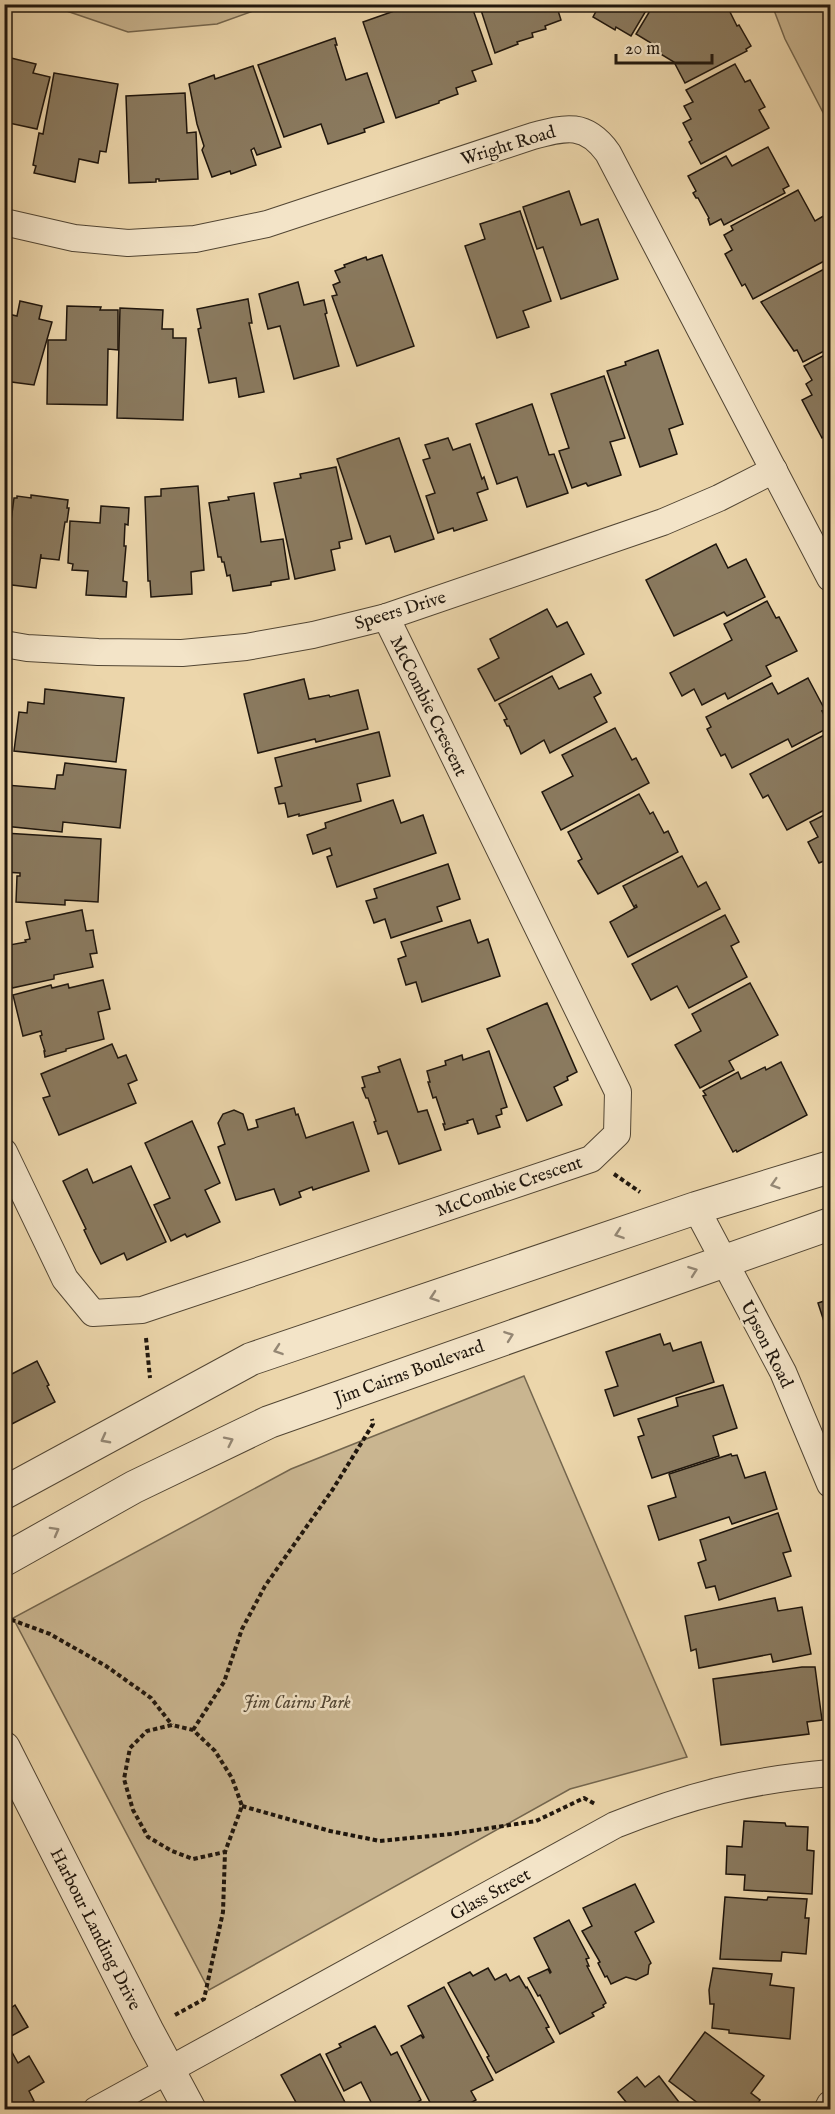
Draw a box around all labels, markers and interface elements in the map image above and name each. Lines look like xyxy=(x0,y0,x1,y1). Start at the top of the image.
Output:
scale bar xyxy=(616,27,712,65)
text: 20 m xyxy=(625,38,660,61)
street label: Wright Road xyxy=(458,121,559,172)
street label: Speers Drive xyxy=(352,587,449,636)
street label: McCombie Crescent xyxy=(384,633,472,781)
street label: McCombie Crescent xyxy=(433,1152,586,1223)
one-way arrow xyxy=(770,1177,781,1189)
one-way arrow xyxy=(614,1227,625,1240)
one-way arrow xyxy=(687,1266,698,1279)
one-way arrow xyxy=(429,1290,440,1302)
street label: Upson Road xyxy=(734,1297,798,1392)
one-way arrow xyxy=(503,1331,514,1344)
street label: Jim Cairns Boulevard xyxy=(330,1336,488,1412)
one-way arrow xyxy=(273,1343,283,1355)
one-way arrow xyxy=(100,1432,111,1443)
one-way arrow xyxy=(222,1437,233,1449)
one-way arrow xyxy=(49,1527,60,1538)
park label: Jim Cairns Park xyxy=(243,1692,351,1715)
street label: Harbour Landing Drive xyxy=(44,1845,145,2015)
street label: Glass Street xyxy=(447,1864,535,1927)

